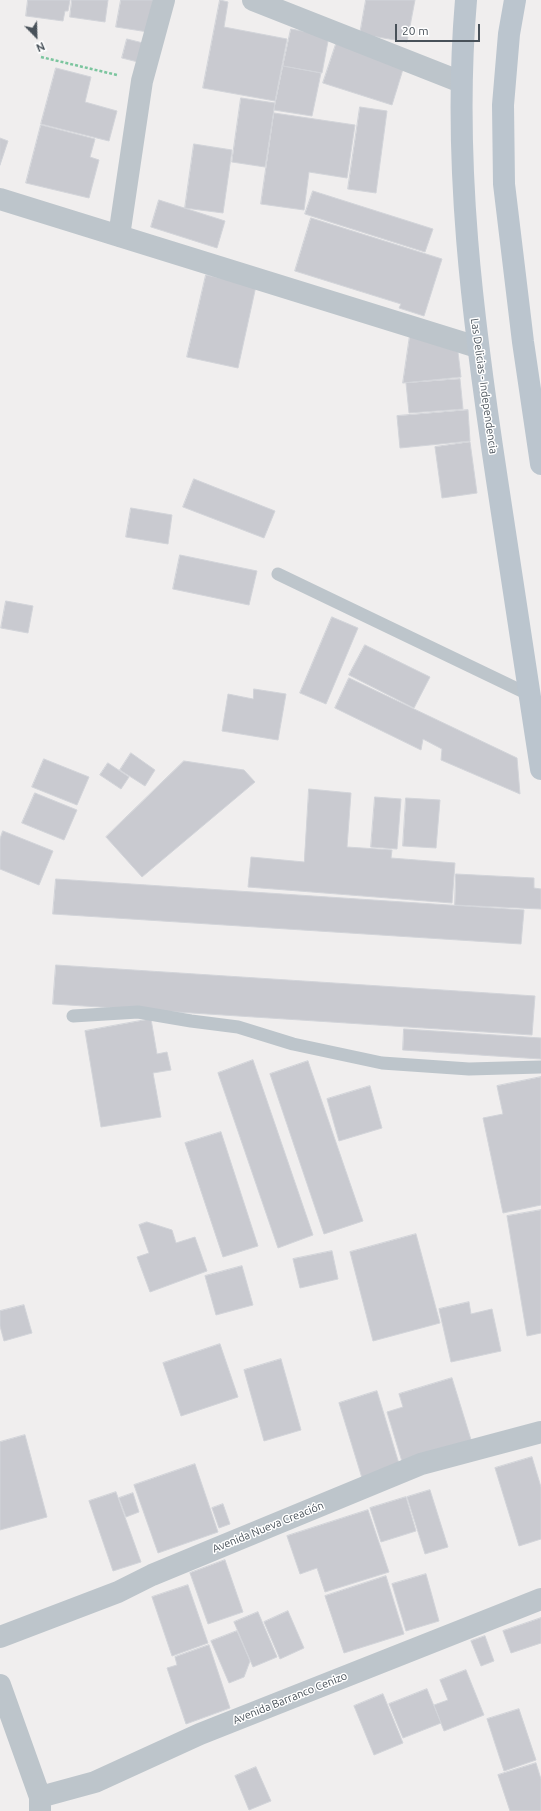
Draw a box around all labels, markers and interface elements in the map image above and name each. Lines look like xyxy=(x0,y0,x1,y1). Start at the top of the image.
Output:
north arrow xyxy=(16,16,56,56)
scale bar xyxy=(397,16,482,42)
text: 20 m xyxy=(402,24,429,37)
text: N xyxy=(35,40,47,54)
street label: Las Delicias - Independencia xyxy=(468,317,500,455)
street label: Avenida Nueva Creación xyxy=(210,1499,326,1555)
street label: Avenida Barranco Cenizo xyxy=(231,1669,349,1727)

